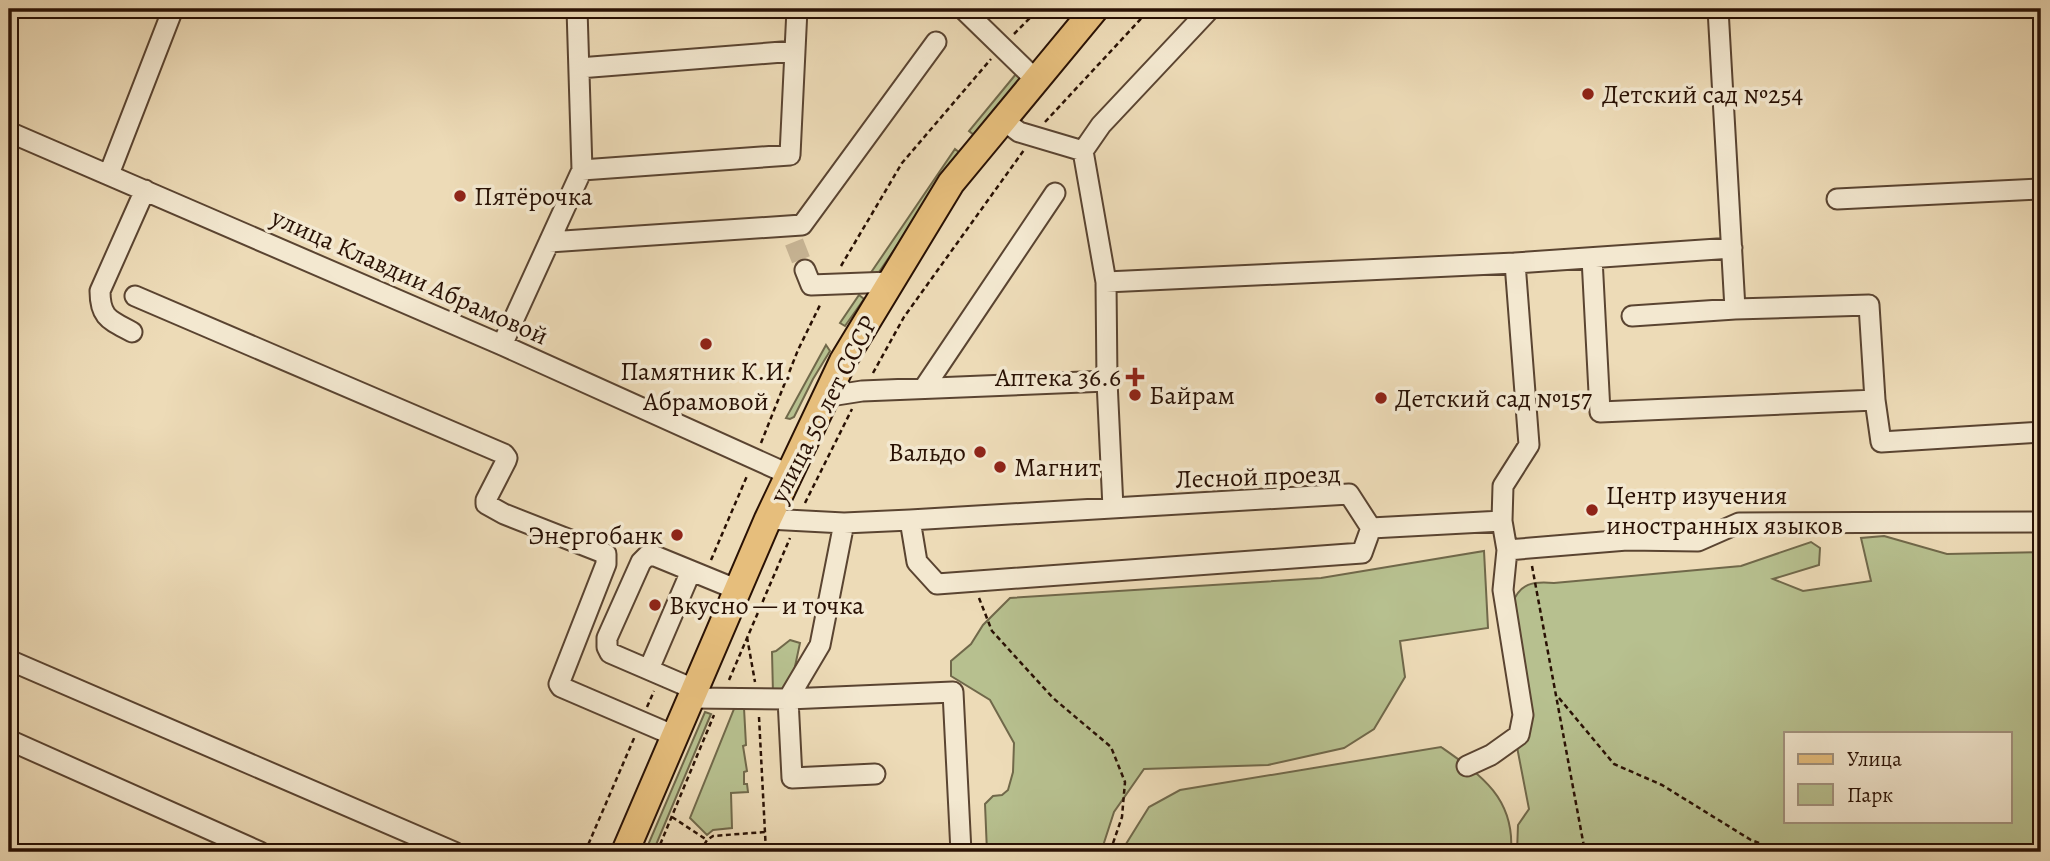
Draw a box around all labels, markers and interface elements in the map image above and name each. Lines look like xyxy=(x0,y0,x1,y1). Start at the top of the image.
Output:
place label: Детский сад №254 xyxy=(1602,77,1804,112)
marker: Детский сад №254 xyxy=(1580,86,1596,102)
place label: Пятёрочка xyxy=(474,179,593,214)
marker: Пятёрочка xyxy=(452,188,468,204)
street label: улица Клавдии Абрамовой xyxy=(265,199,554,353)
street label: улица 50 лет СССР xyxy=(761,310,886,510)
marker: Памятник К.И. Абрамовой xyxy=(698,336,714,352)
place label: Памятник К.И. Абрамовой xyxy=(620,354,792,419)
place label: Аптека 36.6 xyxy=(994,360,1121,395)
marker: Аптека 36.6 xyxy=(1127,369,1143,385)
place label: Байрам xyxy=(1149,378,1235,413)
place label: Детский сад №157 xyxy=(1395,381,1592,416)
marker: Байрам xyxy=(1127,387,1143,403)
marker: Детский сад №157 xyxy=(1373,390,1389,406)
place label: Вальдо xyxy=(888,435,966,470)
marker: Вальдо xyxy=(972,444,988,460)
place label: Магнит xyxy=(1014,450,1101,485)
street label: Лесной проезд xyxy=(1175,456,1341,497)
marker: Магнит xyxy=(992,459,1008,475)
place label: Центр изучения иностранных языков xyxy=(1606,478,1843,543)
marker: Центр изучения иностранных языков xyxy=(1584,502,1600,518)
place label: Энергобанк xyxy=(528,518,663,553)
marker: Энергобанк xyxy=(669,527,685,543)
place label: Вкусно — и точка xyxy=(669,588,864,623)
marker: Вкусно — и точка xyxy=(647,597,663,613)
legend xyxy=(1784,732,2011,822)
text: Улица xyxy=(1847,745,1902,773)
text: Парк xyxy=(1847,781,1893,809)

